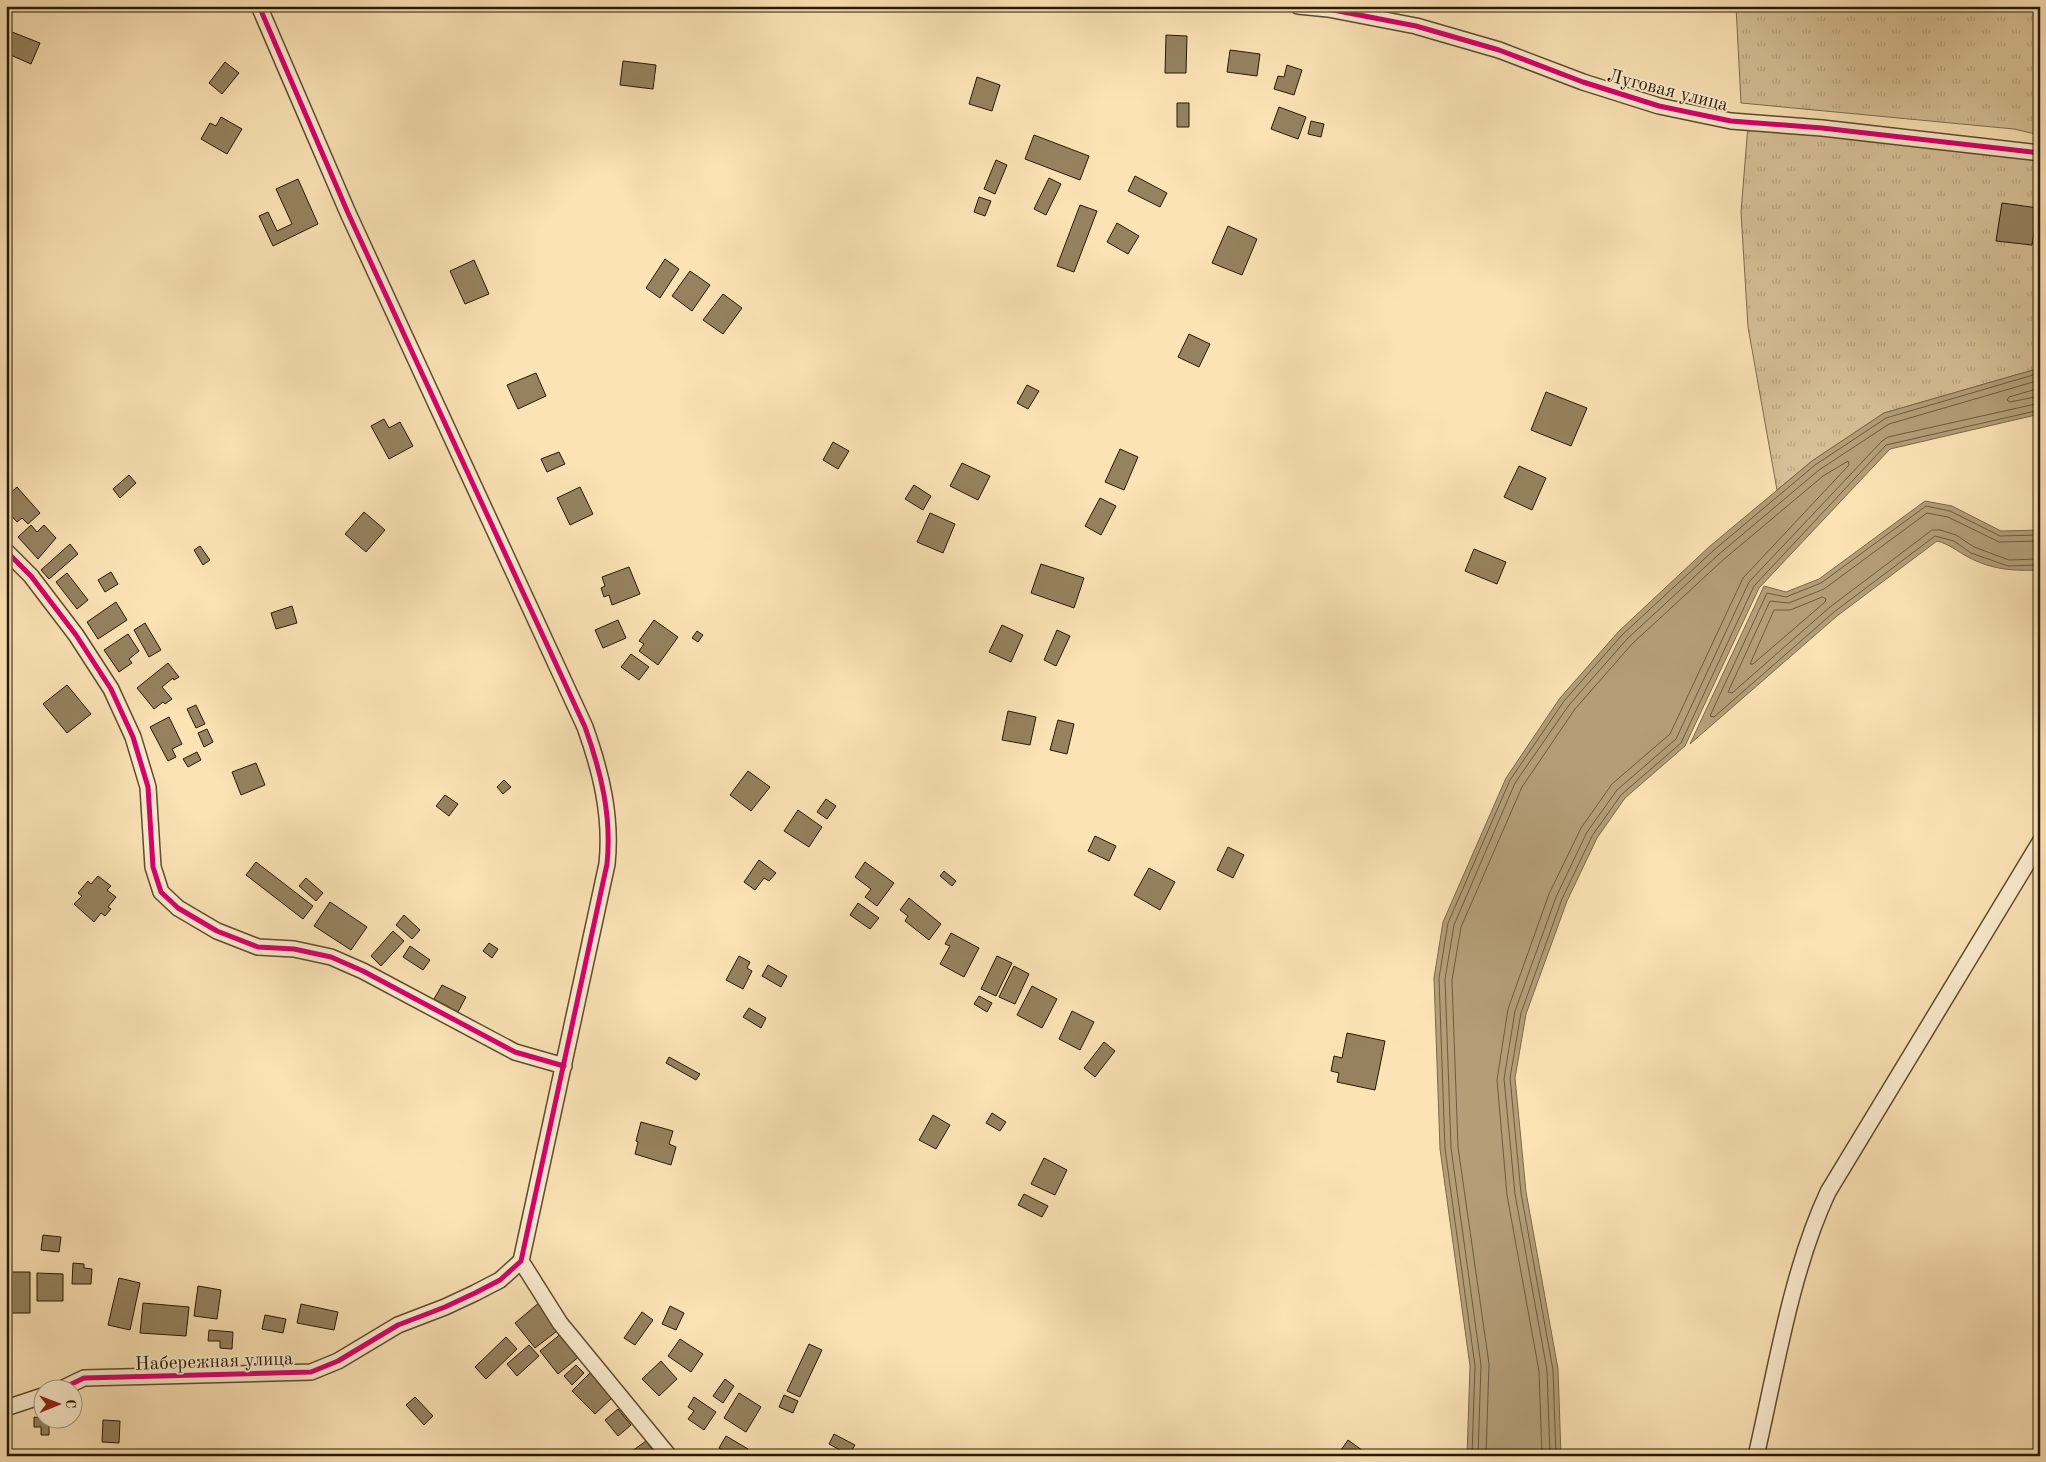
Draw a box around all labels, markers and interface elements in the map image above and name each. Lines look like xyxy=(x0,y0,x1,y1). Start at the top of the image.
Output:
street label: Луговая улица xyxy=(1605,67,1730,116)
street label: Набережная улица xyxy=(135,1350,294,1375)
north arrow xyxy=(32,1380,82,1430)
text: С xyxy=(63,1399,77,1409)

